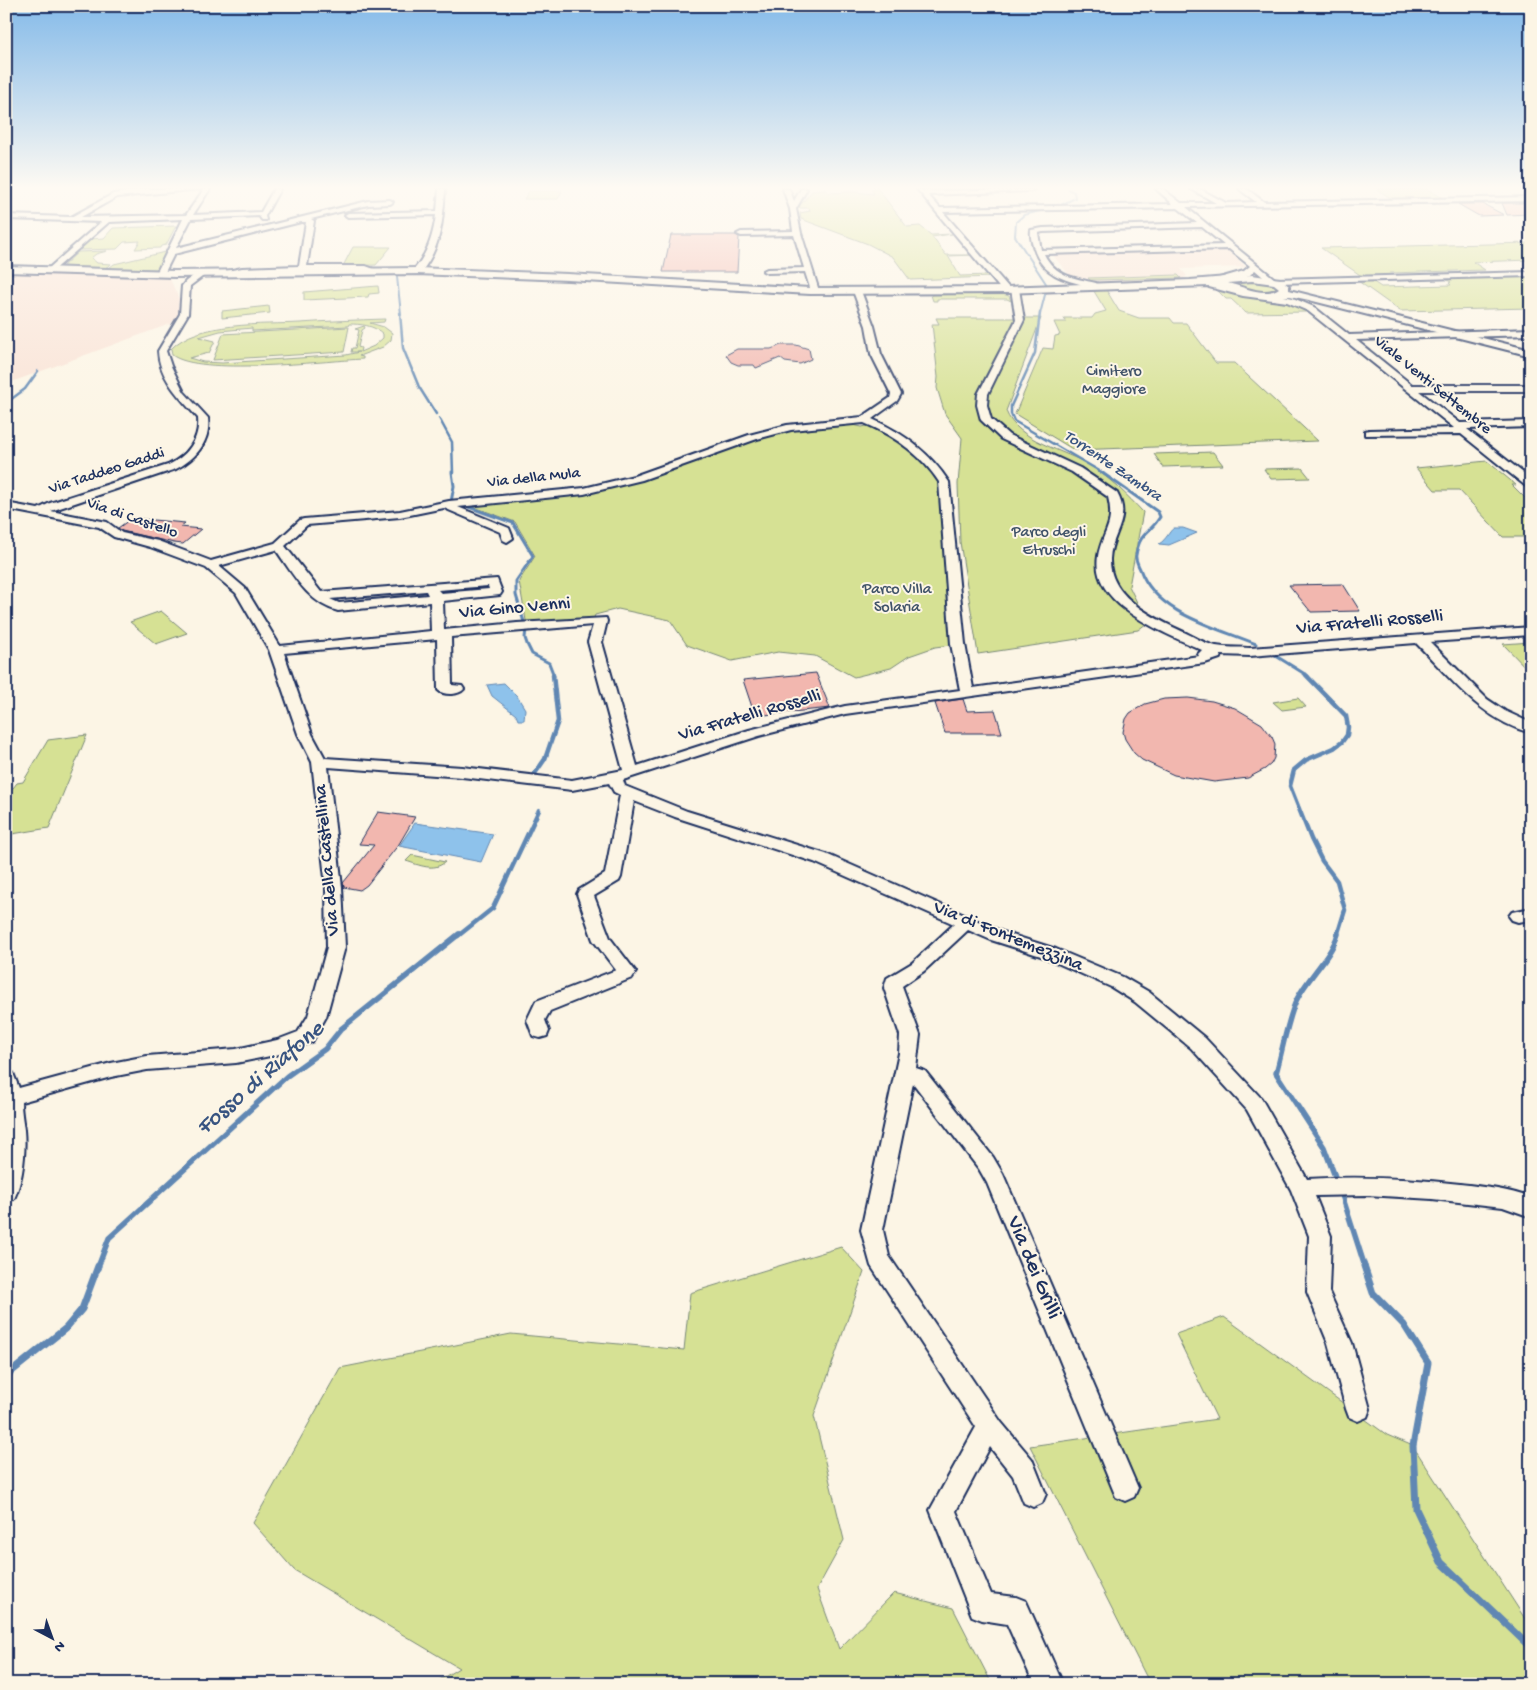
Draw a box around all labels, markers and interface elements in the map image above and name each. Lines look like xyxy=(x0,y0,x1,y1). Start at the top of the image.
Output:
street label: Viale Venti Settembre xyxy=(1368,332,1495,440)
park label: Cimitero Maggiore xyxy=(1082,363,1147,400)
water label: Torrente Zambra xyxy=(1060,427,1165,507)
street label: Via Taddeo Gaddi xyxy=(46,444,167,500)
street label: Via della Mula xyxy=(486,465,583,493)
street label: Via di Castello xyxy=(83,494,180,543)
park label: Parco degli Etruschi xyxy=(1011,524,1086,561)
park label: Parco Villa Solaria xyxy=(861,581,933,618)
street label: Via Gino Venni xyxy=(457,593,572,625)
street label: Via Fratelli Rosselli xyxy=(1295,605,1444,641)
street label: Via Fratelli Rosselli xyxy=(675,685,824,748)
street label: Via della Castellina xyxy=(310,782,346,937)
street label: Via di Fontemezzina xyxy=(929,896,1088,978)
water label: Fosso di Riafone xyxy=(191,1014,332,1142)
street label: Via dei Grilli xyxy=(999,1212,1066,1324)
north arrow xyxy=(28,1612,78,1662)
text: N xyxy=(50,1637,68,1655)

